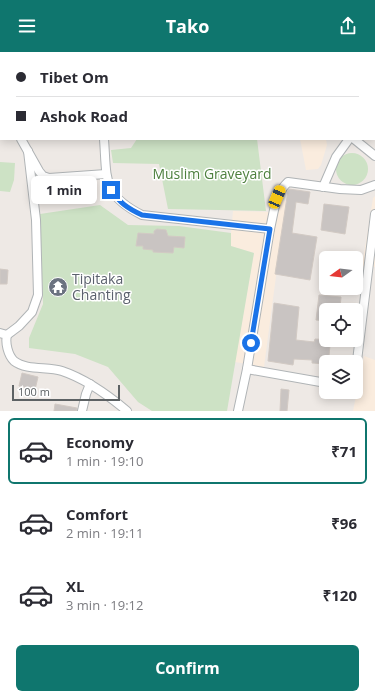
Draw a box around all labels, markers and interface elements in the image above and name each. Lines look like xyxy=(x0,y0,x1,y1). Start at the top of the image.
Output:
text: Tako xyxy=(166,14,209,38)
icon: menu xyxy=(16,15,38,37)
icon: share xyxy=(337,15,359,37)
text: Tibet Om xyxy=(40,67,109,87)
text: Ashok Road xyxy=(40,106,128,126)
park label: Muslim Graveyard xyxy=(152,164,272,183)
callout: 1 min xyxy=(31,176,97,204)
text: 1 min xyxy=(46,181,82,199)
route end xyxy=(102,181,120,199)
car xyxy=(267,184,287,210)
north arrow xyxy=(319,251,363,295)
map controls xyxy=(319,251,363,399)
place label: Tipitaka Chanting xyxy=(72,269,131,304)
temple icon: Tipitaka Chanting xyxy=(47,276,69,298)
button: locate xyxy=(319,303,363,347)
route start xyxy=(242,334,260,352)
button: layers xyxy=(319,355,363,399)
scale bar xyxy=(12,383,120,402)
text: 100 m xyxy=(18,384,50,399)
text: Economy xyxy=(66,432,134,452)
icon: car xyxy=(18,433,54,469)
text: ₹71 xyxy=(331,441,357,461)
text: 1 min · 19:10 xyxy=(66,452,143,470)
text: Comfort xyxy=(66,504,128,524)
icon: car xyxy=(18,505,54,541)
text: ₹96 xyxy=(331,513,357,533)
text: 2 min · 19:11 xyxy=(66,524,143,542)
text: XL xyxy=(66,576,84,596)
icon: car xyxy=(18,577,54,613)
text: ₹120 xyxy=(323,585,357,605)
text: 3 min · 19:12 xyxy=(66,596,143,614)
button: Confirm xyxy=(16,645,359,691)

